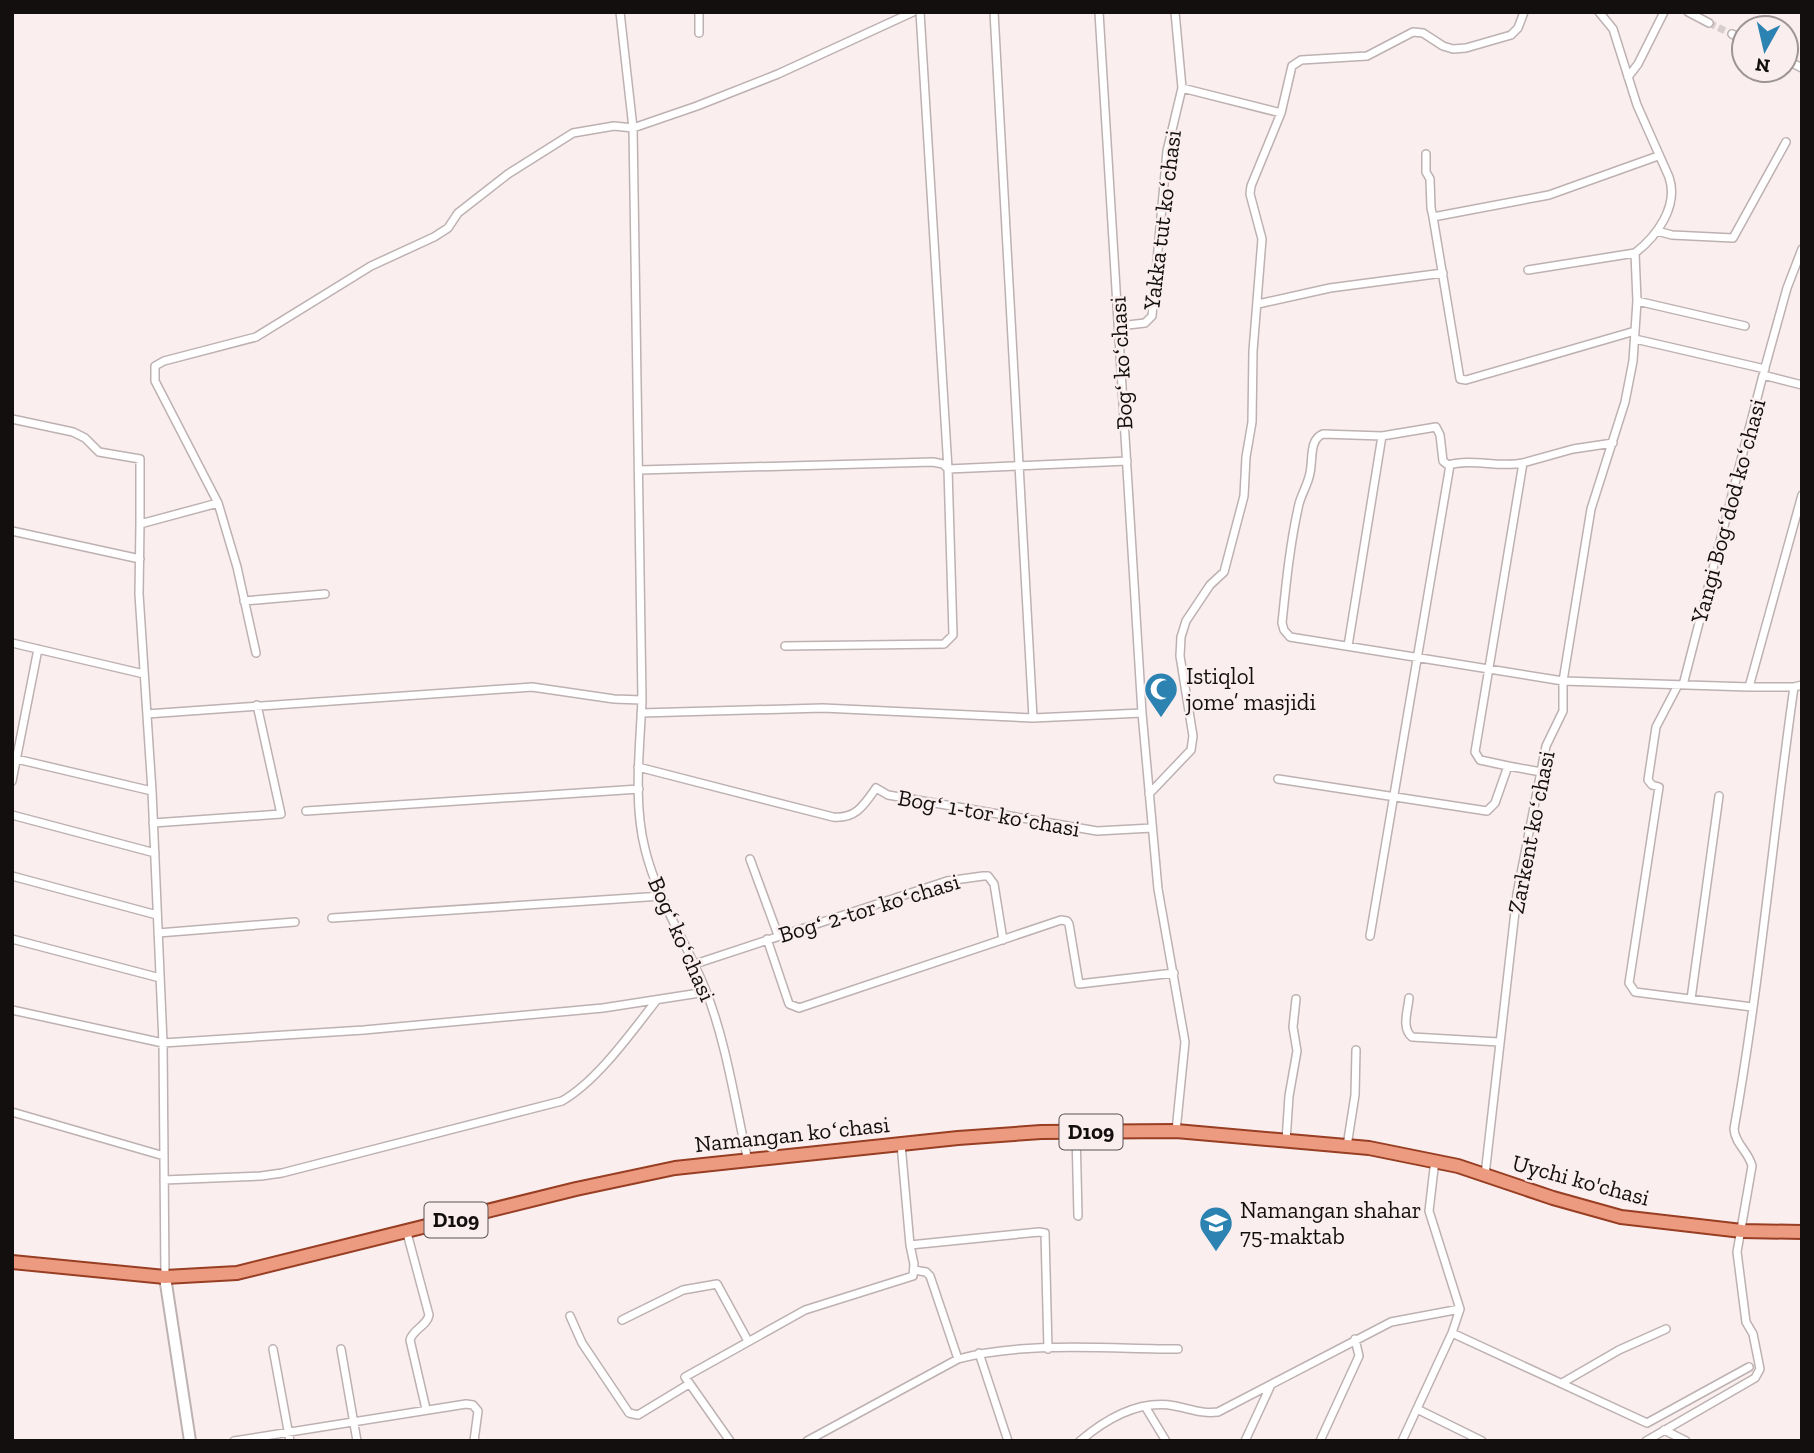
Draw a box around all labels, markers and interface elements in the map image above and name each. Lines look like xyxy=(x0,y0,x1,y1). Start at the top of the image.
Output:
north arrow xyxy=(1730,14,1800,84)
text: N xyxy=(1754,53,1771,78)
street label: Yakka tut koʻchasi xyxy=(1137,128,1187,313)
street label: Bogʻ koʻchasi xyxy=(1104,296,1138,430)
street label: Yangi Bogʻdod koʻchasi xyxy=(1684,396,1771,627)
place label: Istiqlol jome’ masjidi xyxy=(1185,662,1316,716)
mosque icon: Istiqlol jome’ masjidi xyxy=(1142,670,1180,719)
street label: Zarkent koʻchasi xyxy=(1501,748,1561,916)
street label: Bogʻ 1-tor koʻchasi xyxy=(896,783,1082,843)
street label: Bogʻ 2-tor koʻchasi xyxy=(775,867,963,949)
street label: Bogʻ koʻchasi xyxy=(642,872,722,1006)
street label: Namangan koʻchasi xyxy=(693,1110,891,1158)
road number: D109 xyxy=(1060,1114,1122,1150)
street label: Uychi ko'chasi xyxy=(1509,1148,1653,1212)
place label: Namangan shahar 75-maktab xyxy=(1240,1196,1422,1250)
road number: D109 xyxy=(424,1202,488,1238)
school or university icon: Namangan shahar 75-maktab xyxy=(1197,1204,1235,1253)

